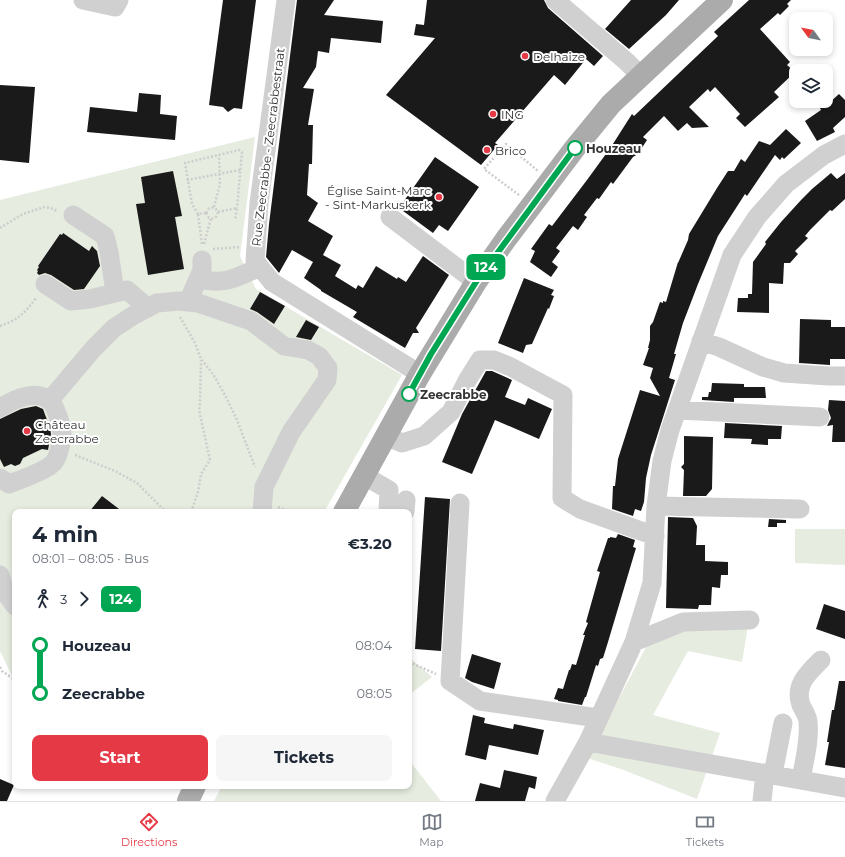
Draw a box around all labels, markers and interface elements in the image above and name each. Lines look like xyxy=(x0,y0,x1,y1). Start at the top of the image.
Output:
north arrow xyxy=(789,12,833,56)
map controls xyxy=(789,12,833,108)
street label: Rue Zeecrabbe - Zeecrabbestraat xyxy=(248,47,288,247)
place label: Delhaize xyxy=(533,49,585,64)
marker: Delhaize xyxy=(520,51,530,61)
button: layers xyxy=(789,64,833,108)
place label: ING xyxy=(501,107,524,122)
marker: ING xyxy=(488,109,498,119)
marker: Houzeau xyxy=(567,140,583,156)
place label: Houzeau xyxy=(586,141,641,156)
place label: Brico xyxy=(495,143,526,158)
marker: Brico xyxy=(482,145,492,155)
place label: Église Saint-Marc - Sint-Markuskerk xyxy=(325,183,432,212)
marker: Église Saint-Marc - Sint-Markuskerk xyxy=(434,192,444,202)
line badge: 124 xyxy=(463,254,509,280)
text: 124 xyxy=(474,258,498,276)
marker: Zeecrabbe xyxy=(401,386,417,402)
place label: Zeecrabbe xyxy=(420,387,487,402)
place label: Château Zeecrabbe xyxy=(35,417,99,446)
marker: Château Zeecrabbe xyxy=(22,426,32,436)
text: 4 min xyxy=(32,521,98,548)
text: €3.20 xyxy=(348,534,392,553)
text: 08:01 – 08:05 · Bus xyxy=(32,550,149,566)
icon: walk xyxy=(32,588,54,610)
icon: forward xyxy=(73,588,95,610)
text: 124 xyxy=(109,590,133,608)
text: 3 xyxy=(60,591,67,607)
text: Houzeau xyxy=(62,636,131,655)
text: 08:04 xyxy=(355,637,392,653)
text: Zeecrabbe xyxy=(62,684,145,703)
text: 08:05 xyxy=(356,685,392,701)
button: Start xyxy=(32,735,208,781)
button: Tickets xyxy=(216,735,392,781)
tab: Directions xyxy=(121,811,177,849)
tab: Map xyxy=(419,811,444,849)
tab: Tickets xyxy=(686,811,724,849)

